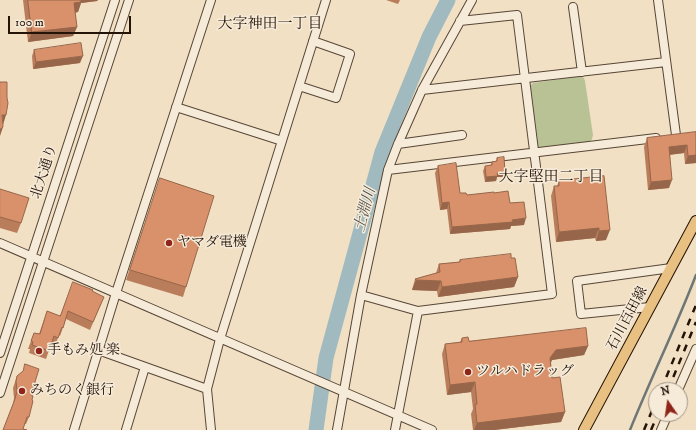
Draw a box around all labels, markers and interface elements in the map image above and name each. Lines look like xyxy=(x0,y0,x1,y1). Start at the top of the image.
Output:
scale bar xyxy=(10,8,133,34)
text: 100 m xyxy=(15,15,44,30)
district label: 大字神田一丁目 xyxy=(218,16,322,34)
street label: 北大通り xyxy=(28,143,62,201)
district label: 大字堅田二丁目 xyxy=(499,169,603,187)
water label: 土淵川 xyxy=(351,186,381,234)
place label: ヤマダ電機 xyxy=(177,235,247,251)
marker: ヤマダ電機 xyxy=(164,238,174,248)
street label: 石川百田線 xyxy=(604,284,652,354)
place label: 手もみ処 楽 xyxy=(47,343,120,359)
marker: 手もみ処 楽 xyxy=(34,346,44,356)
place label: ツルハドラッグ xyxy=(476,364,574,380)
marker: ツルハドラッグ xyxy=(463,367,473,377)
north arrow xyxy=(648,382,688,422)
place label: みちのく銀行 xyxy=(30,383,114,399)
text: N xyxy=(660,383,672,399)
marker: みちのく銀行 xyxy=(17,386,27,396)

